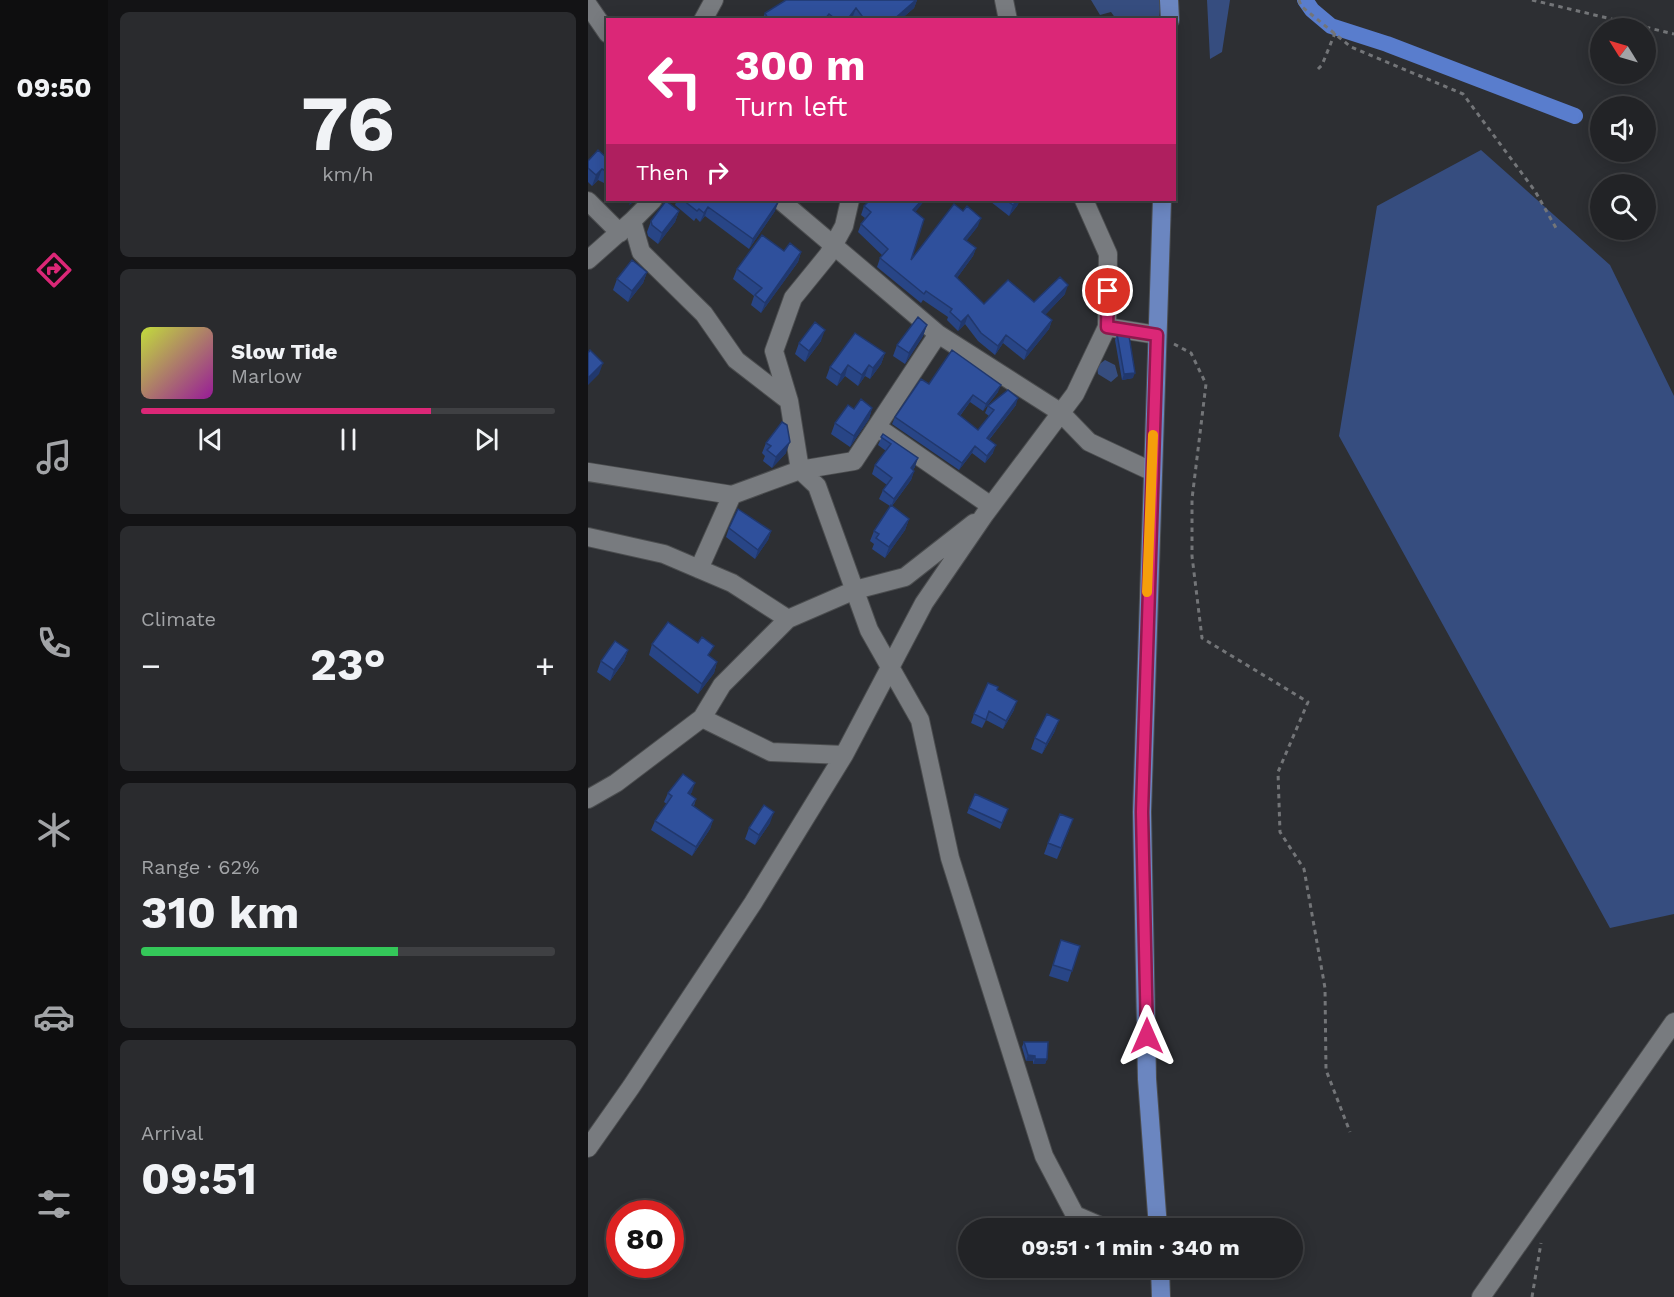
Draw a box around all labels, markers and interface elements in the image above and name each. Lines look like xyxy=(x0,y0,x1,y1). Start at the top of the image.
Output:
north arrow xyxy=(1590,18,1656,84)
map controls xyxy=(1590,18,1656,240)
text: 300 m xyxy=(735,41,866,90)
icon: left xyxy=(636,42,714,120)
text: 09:50 xyxy=(16,72,92,104)
text: 76 xyxy=(301,77,395,169)
text: Turn left xyxy=(735,91,847,123)
button: sound xyxy=(1590,96,1656,162)
icon: right xyxy=(701,156,734,189)
text: Then xyxy=(636,160,689,185)
text: km/h xyxy=(322,162,374,186)
button: search xyxy=(1590,174,1656,240)
icon: directions xyxy=(33,249,75,291)
pin xyxy=(1082,265,1133,316)
icon: arrive xyxy=(1091,274,1124,307)
text: Slow Tide xyxy=(231,339,338,364)
text: Marlow xyxy=(231,364,302,388)
icon: previous xyxy=(194,423,227,456)
icon: pause xyxy=(332,423,365,456)
icon: next xyxy=(470,423,503,456)
icon: music xyxy=(33,436,75,478)
text: Climate xyxy=(141,607,216,631)
icon: phone xyxy=(33,622,75,664)
text: 23° xyxy=(310,638,386,691)
text: − xyxy=(141,646,161,685)
text: + xyxy=(535,646,555,685)
icon: climate xyxy=(33,809,75,851)
text: Range · 62% xyxy=(141,855,259,879)
text: 310 km xyxy=(141,886,299,939)
icon: car xyxy=(33,996,75,1038)
position arrow xyxy=(1115,1004,1179,1068)
text: Arrival xyxy=(141,1121,203,1145)
text: 09:51 xyxy=(141,1152,257,1205)
icon: filters xyxy=(33,1183,75,1225)
speed limit sign: 80 xyxy=(606,1200,684,1278)
text: 09:51 · 1 min · 340 m xyxy=(1021,1235,1240,1260)

